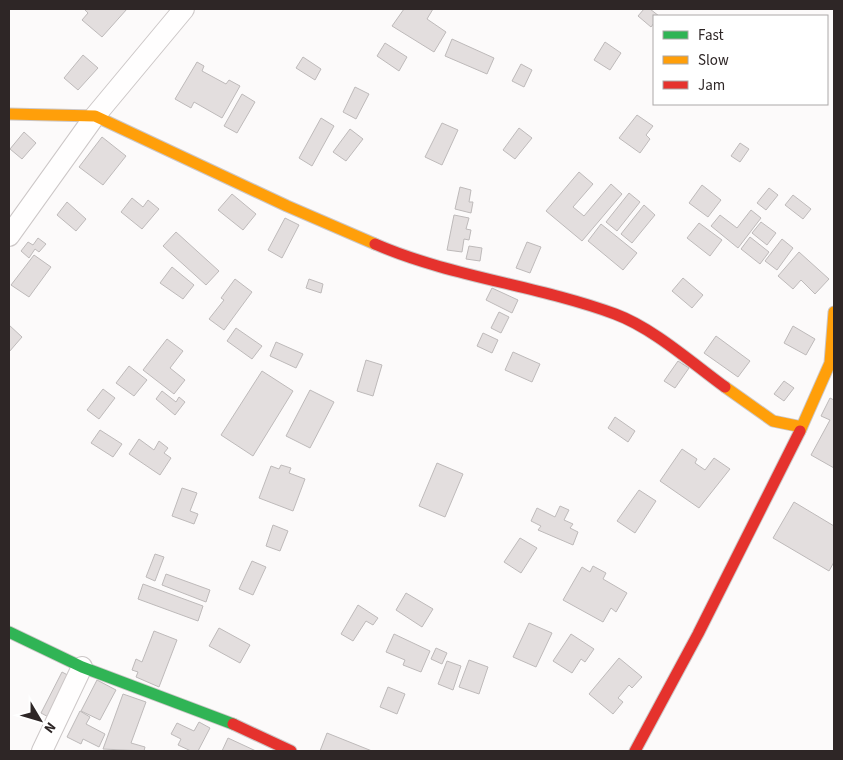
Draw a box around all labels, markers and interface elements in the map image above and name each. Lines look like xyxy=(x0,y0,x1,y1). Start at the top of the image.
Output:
legend xyxy=(653,15,828,105)
text: Fast xyxy=(698,25,724,46)
text: Slow xyxy=(698,50,729,71)
text: Jam xyxy=(698,75,725,96)
north arrow xyxy=(15,695,65,745)
text: N xyxy=(39,718,60,737)

